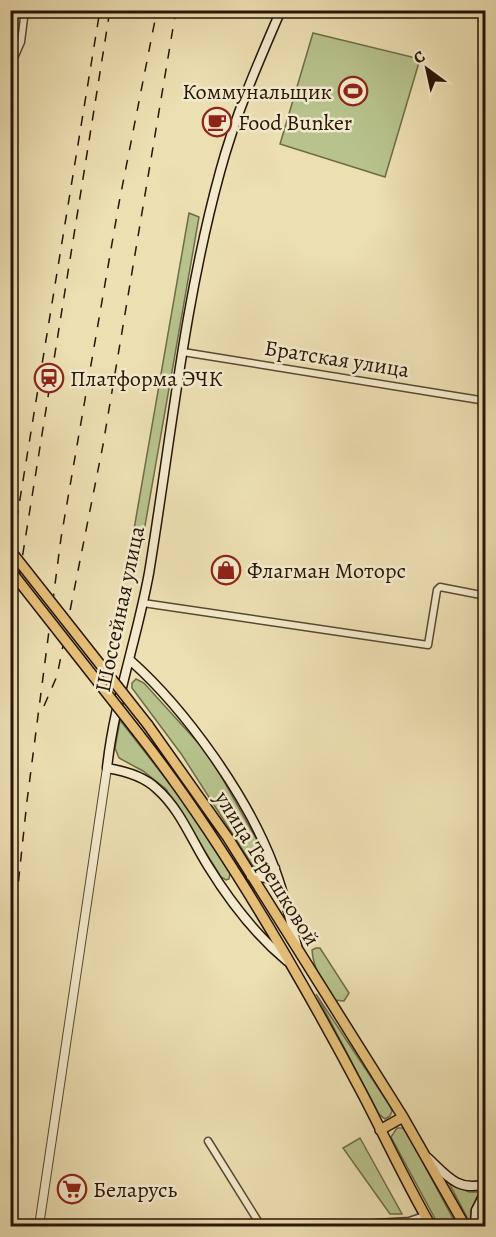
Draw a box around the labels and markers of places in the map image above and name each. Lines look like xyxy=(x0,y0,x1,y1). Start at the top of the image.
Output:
sports icon: Коммунальщик xyxy=(337,75,369,107)
place label: Коммунальщик xyxy=(182,77,332,107)
cafe icon: Food Bunker xyxy=(201,106,233,138)
place label: Food Bunker xyxy=(238,108,352,138)
station icon: Платформа ЭЧК xyxy=(33,362,65,394)
place label: Платформа ЭЧК xyxy=(70,364,223,394)
shop icon: Флагман Моторс xyxy=(210,554,242,586)
place label: Флагман Моторс xyxy=(247,556,406,586)
supermarket icon: Беларусь xyxy=(56,1173,88,1205)
place label: Беларусь xyxy=(93,1175,178,1205)

